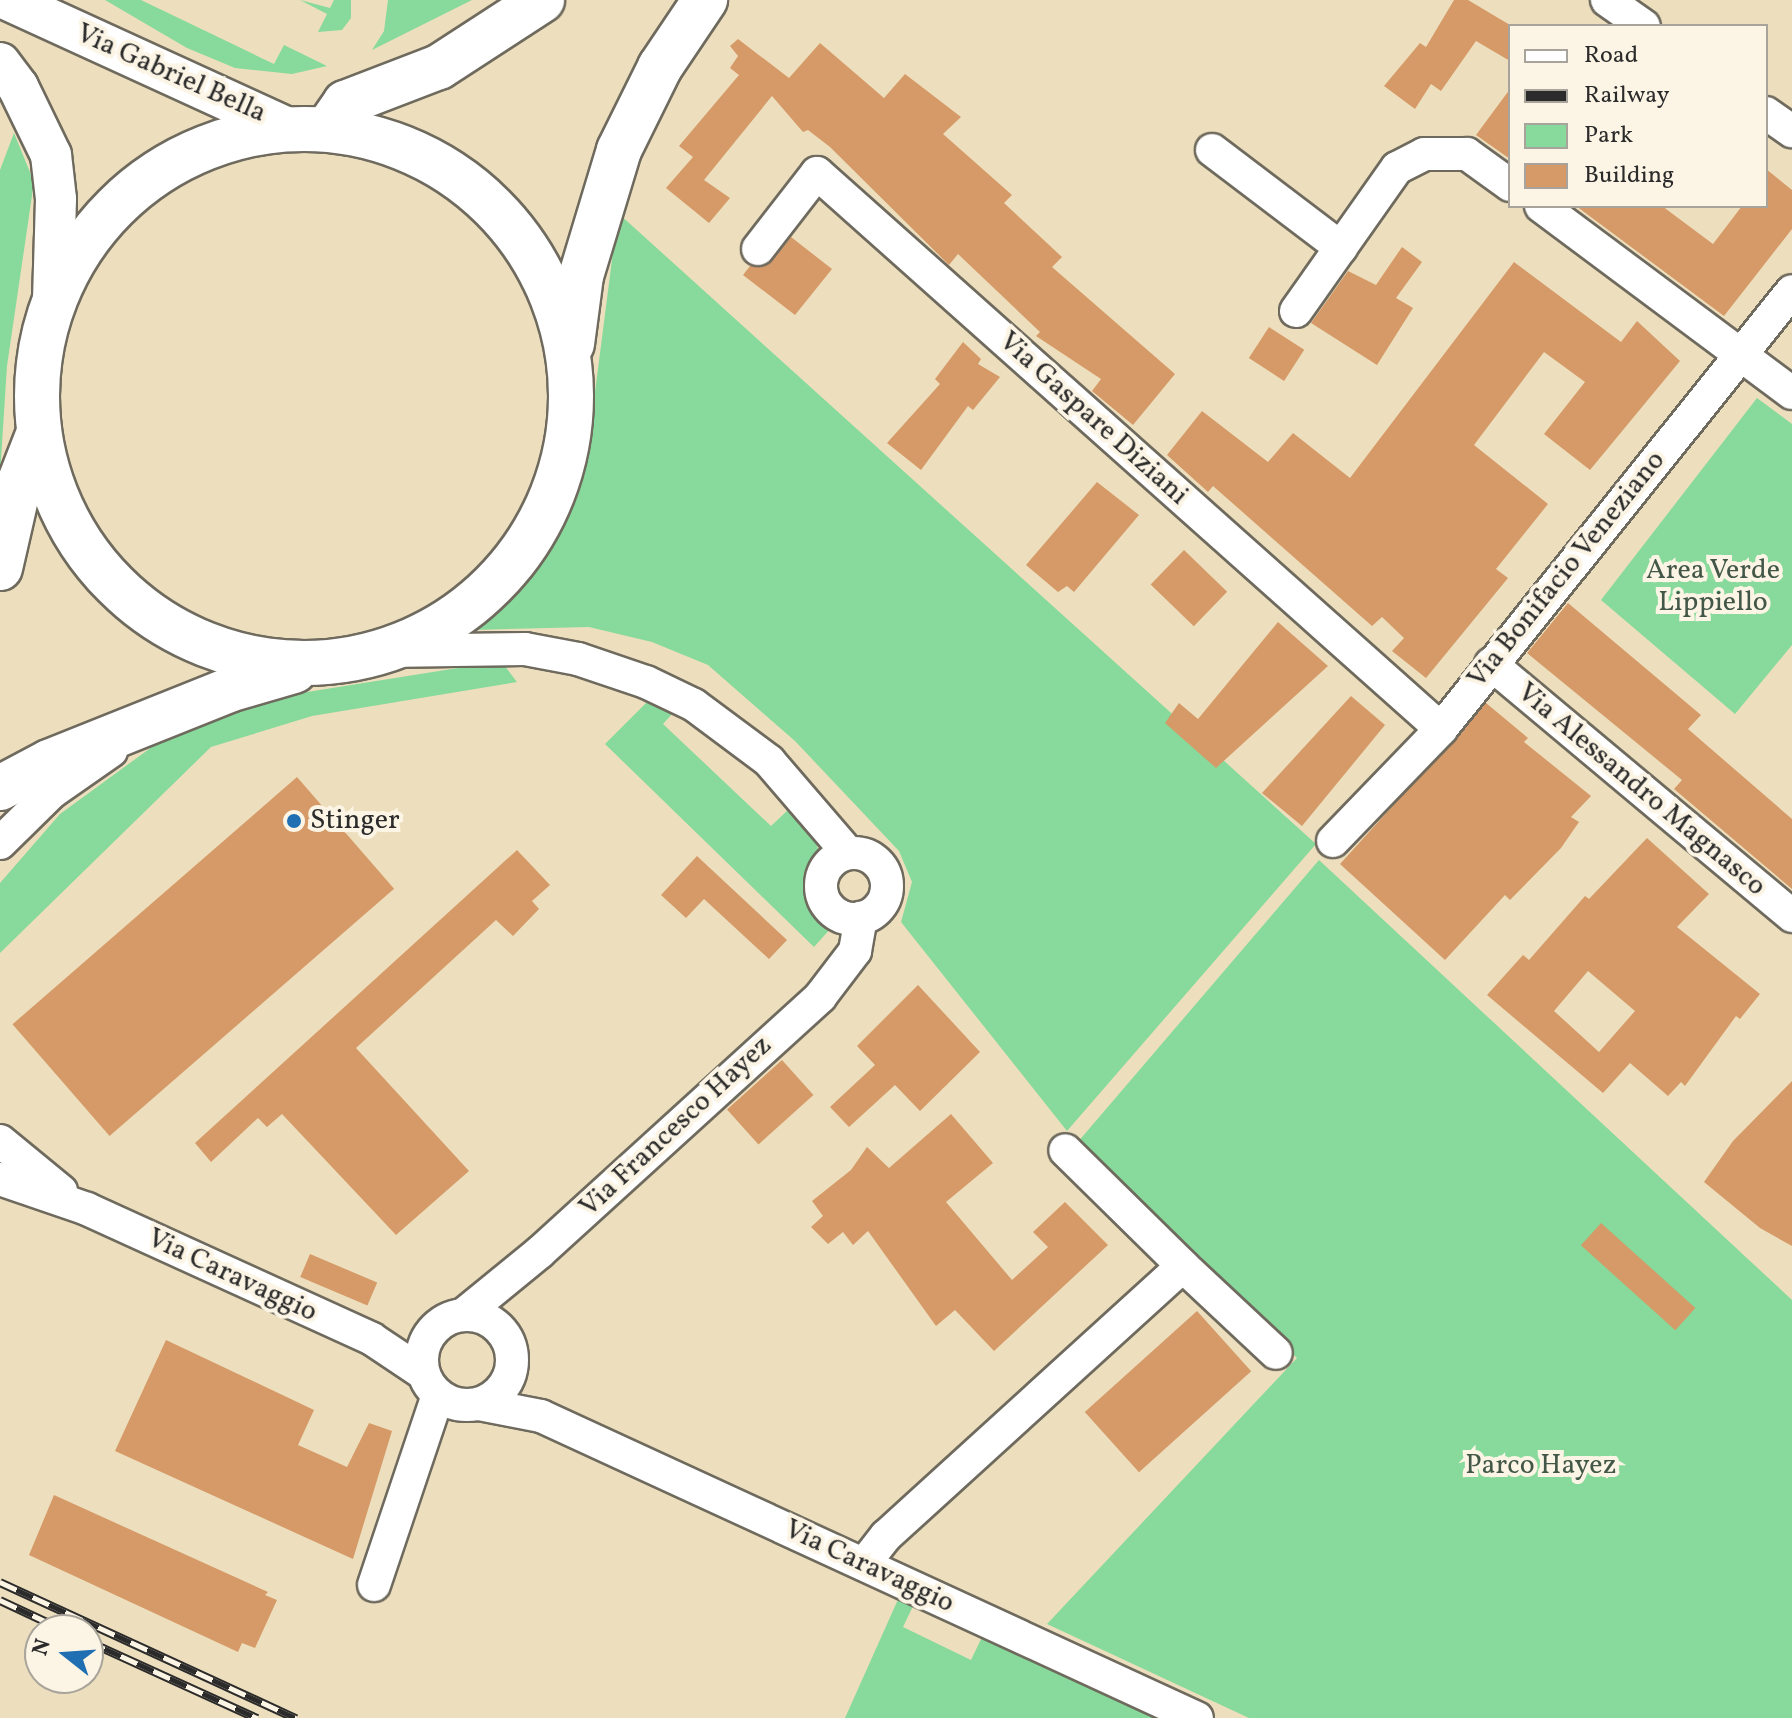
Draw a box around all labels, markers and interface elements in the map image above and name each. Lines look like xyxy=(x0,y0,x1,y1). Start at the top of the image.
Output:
street label: Via Gabriel Bella xyxy=(71,17,271,131)
legend xyxy=(1508,24,1768,208)
text: Road xyxy=(1584,39,1638,73)
text: Railway xyxy=(1584,79,1670,113)
text: Park xyxy=(1584,119,1633,153)
text: Building xyxy=(1584,159,1674,193)
street label: Via Gaspare Diziani xyxy=(991,325,1195,513)
street label: Via Bonifacio Veneziano xyxy=(1461,444,1673,696)
park label: Area Verde Lippiello xyxy=(1646,554,1780,620)
street label: Via Alessandro Magnasco xyxy=(1510,676,1772,904)
place label: Stinger xyxy=(310,804,400,838)
marker: Stinger xyxy=(285,812,303,830)
street label: Via Francesco Hayez xyxy=(573,1029,779,1225)
street label: Via Caravaggio xyxy=(142,1222,322,1330)
park label: Parco Hayez xyxy=(1465,1449,1617,1483)
street label: Via Caravaggio xyxy=(779,1513,959,1621)
north arrow xyxy=(24,1614,104,1694)
text: N xyxy=(25,1635,60,1660)

